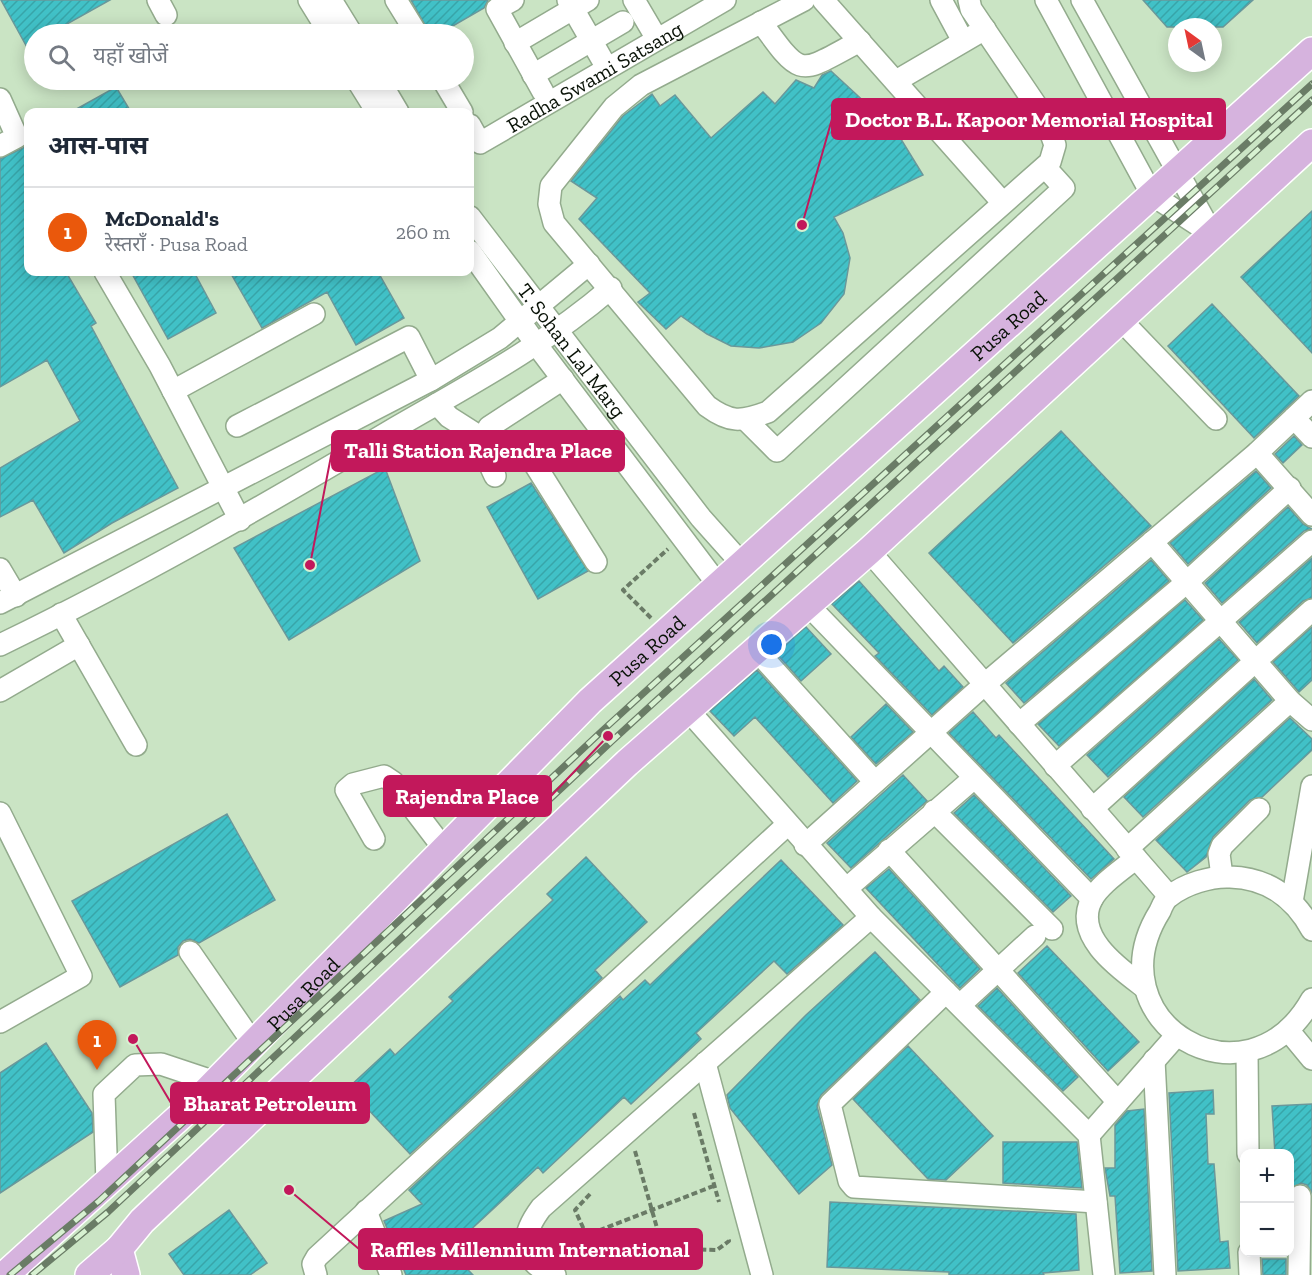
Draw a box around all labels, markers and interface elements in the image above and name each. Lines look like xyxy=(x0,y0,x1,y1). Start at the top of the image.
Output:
street label: Radha Swami Satsang xyxy=(502,15,687,137)
north arrow xyxy=(1168,18,1222,72)
search box xyxy=(24,24,474,90)
icon: search xyxy=(45,41,78,74)
text: यहाँ खोजें xyxy=(93,42,168,69)
callout: Doctor B.L. Kapoor Memorial Hospital xyxy=(832,99,1225,139)
text: Doctor B.L. Kapoor Memorial Hospital xyxy=(845,106,1213,133)
text: आस-पास xyxy=(48,129,148,161)
text: McDonald's xyxy=(105,205,219,232)
text: 1 xyxy=(63,220,72,244)
text: 260 m xyxy=(396,220,450,244)
text: रेस्तराँ · Pusa Road xyxy=(105,232,248,256)
street label: T. Sohan Lal Marg xyxy=(513,278,632,423)
street label: Pusa Road xyxy=(965,284,1051,365)
callout: Talli Station Rajendra Place xyxy=(332,431,624,471)
text: Talli Station Rajendra Place xyxy=(344,437,612,464)
street label: Pusa Road xyxy=(604,609,690,691)
your location xyxy=(757,630,786,659)
callout: Rajendra Place xyxy=(384,776,551,816)
text: Rajendra Place xyxy=(395,783,539,810)
street label: Pusa Road xyxy=(261,951,345,1035)
pin: 1 xyxy=(78,1020,116,1070)
callout: Bharat Petroleum xyxy=(171,1083,369,1123)
text: Bharat Petroleum xyxy=(183,1090,358,1117)
map controls xyxy=(1240,1149,1294,1257)
button: + xyxy=(1240,1149,1294,1203)
button: − xyxy=(1240,1203,1294,1257)
callout: Raffles Millennium International xyxy=(359,1229,702,1269)
text: Raffles Millennium International xyxy=(370,1236,690,1263)

